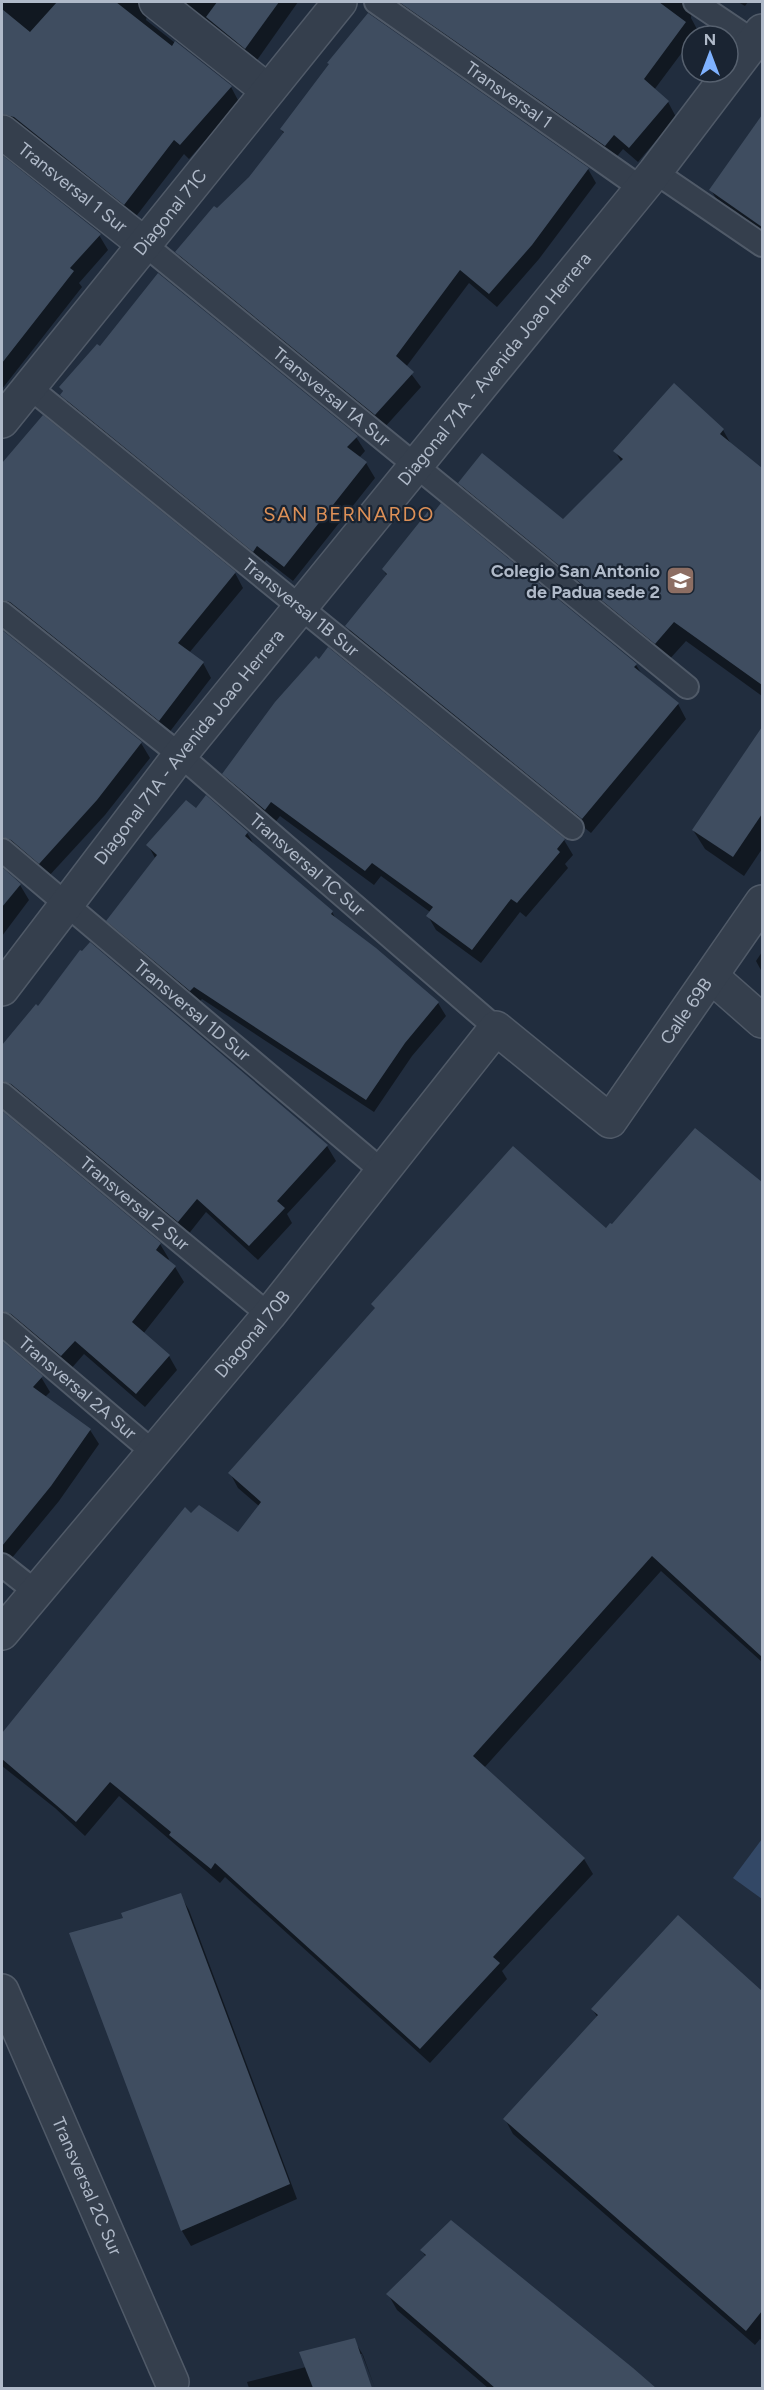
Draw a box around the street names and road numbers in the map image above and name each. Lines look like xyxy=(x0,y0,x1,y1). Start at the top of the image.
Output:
street label: Transversal 1 xyxy=(461,57,556,133)
street label: Transversal 1 Sur xyxy=(14,138,132,238)
street label: Diagonal 71C xyxy=(129,165,212,260)
street label: Diagonal 71A - Avenida Joao Herrera xyxy=(393,248,596,490)
street label: Transversal 1A Sur xyxy=(268,343,395,451)
street label: Transversal 1B Sur xyxy=(238,554,364,662)
street label: Diagonal 71A - Avenida Joao Herrera xyxy=(89,625,289,869)
street label: Transversal 1C Sur xyxy=(245,809,370,921)
street label: Transversal 1D Sur xyxy=(130,955,255,1066)
street label: Calle 69B xyxy=(656,974,717,1049)
street label: Transversal 2 Sur xyxy=(75,1152,194,1255)
street label: Diagonal 70B xyxy=(210,1286,295,1382)
street label: Transversal 2A Sur xyxy=(14,1332,141,1444)
street label: Transversal 2C Sur xyxy=(47,2114,127,2259)

